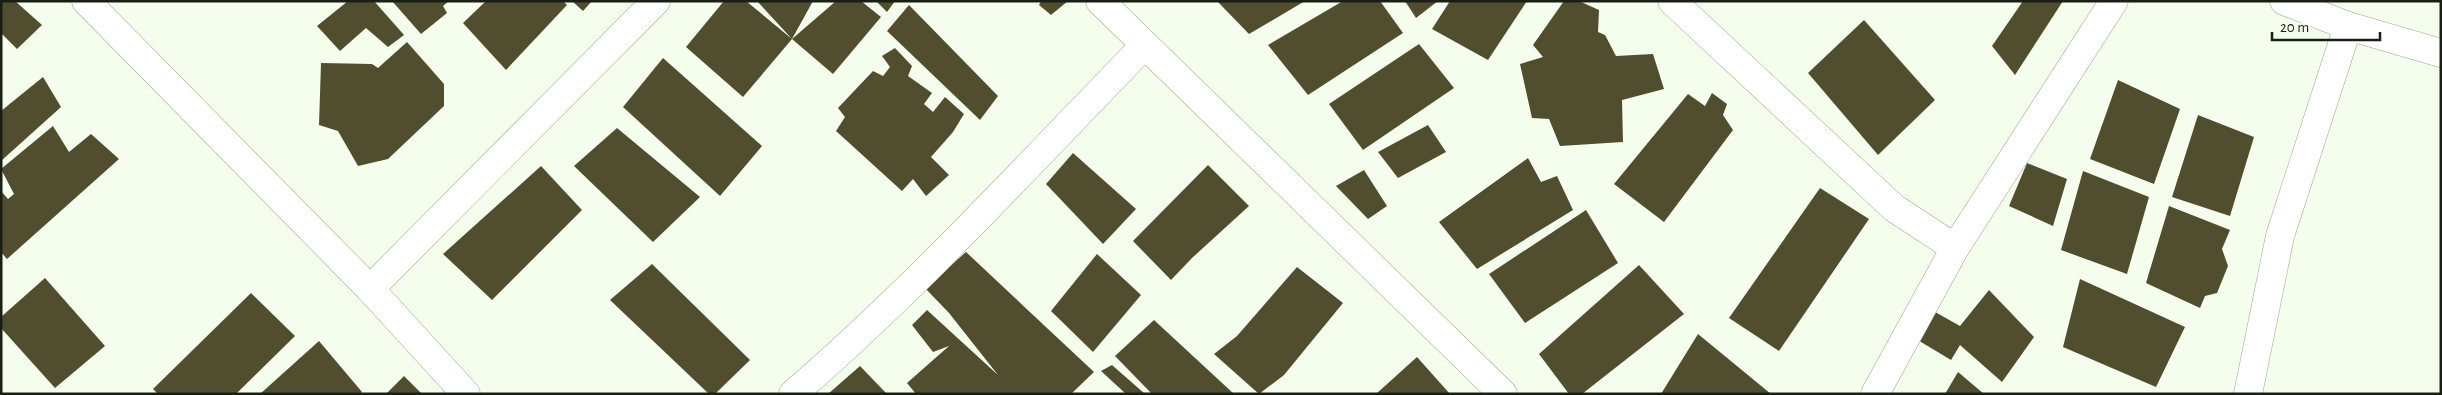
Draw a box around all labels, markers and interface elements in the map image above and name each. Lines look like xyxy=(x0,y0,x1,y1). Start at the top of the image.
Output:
scale bar xyxy=(2272,10,2380,42)
text: 20 m xyxy=(2280,20,2309,35)

